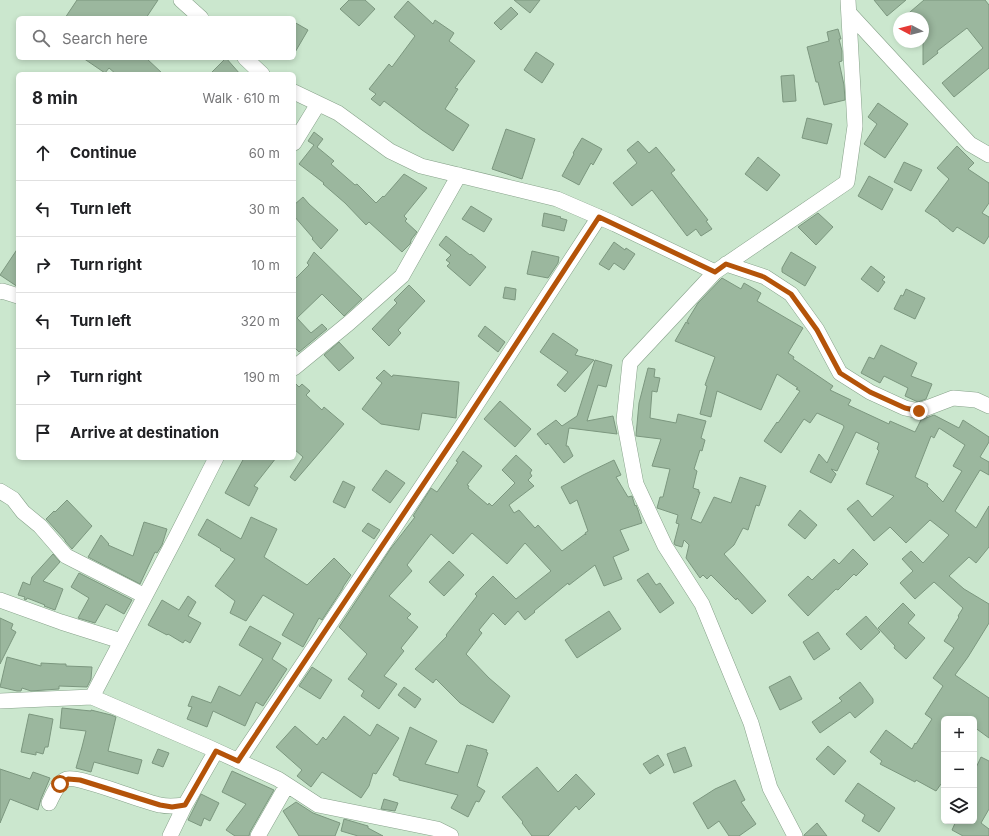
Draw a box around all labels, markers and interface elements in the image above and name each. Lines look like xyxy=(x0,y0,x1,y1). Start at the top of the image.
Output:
north arrow xyxy=(893,12,929,48)
search box xyxy=(16,16,296,60)
icon: search xyxy=(30,27,52,49)
text: Search here xyxy=(62,29,148,48)
text: 8 min xyxy=(32,88,78,108)
text: Walk · 610 m xyxy=(203,90,280,106)
icon: ahead xyxy=(32,142,54,164)
text: Continue xyxy=(70,143,137,162)
text: 60 m xyxy=(249,145,280,161)
icon: left xyxy=(32,198,54,220)
text: Turn left xyxy=(70,199,131,218)
text: 30 m xyxy=(249,201,280,217)
icon: right xyxy=(32,254,54,276)
text: Turn right xyxy=(70,255,142,274)
text: 10 m xyxy=(251,257,280,273)
icon: left xyxy=(32,310,54,332)
text: Turn left xyxy=(70,311,131,330)
text: 320 m xyxy=(241,313,280,329)
icon: right xyxy=(32,366,54,388)
text: Turn right xyxy=(70,367,142,386)
text: 190 m xyxy=(243,369,280,385)
route end xyxy=(910,402,928,420)
icon: arrive xyxy=(32,422,54,444)
text: Arrive at destination xyxy=(70,423,219,442)
map controls xyxy=(941,716,977,824)
button: + xyxy=(941,716,977,752)
button: − xyxy=(941,752,977,788)
route start xyxy=(51,775,69,793)
button: layers xyxy=(941,788,977,824)

